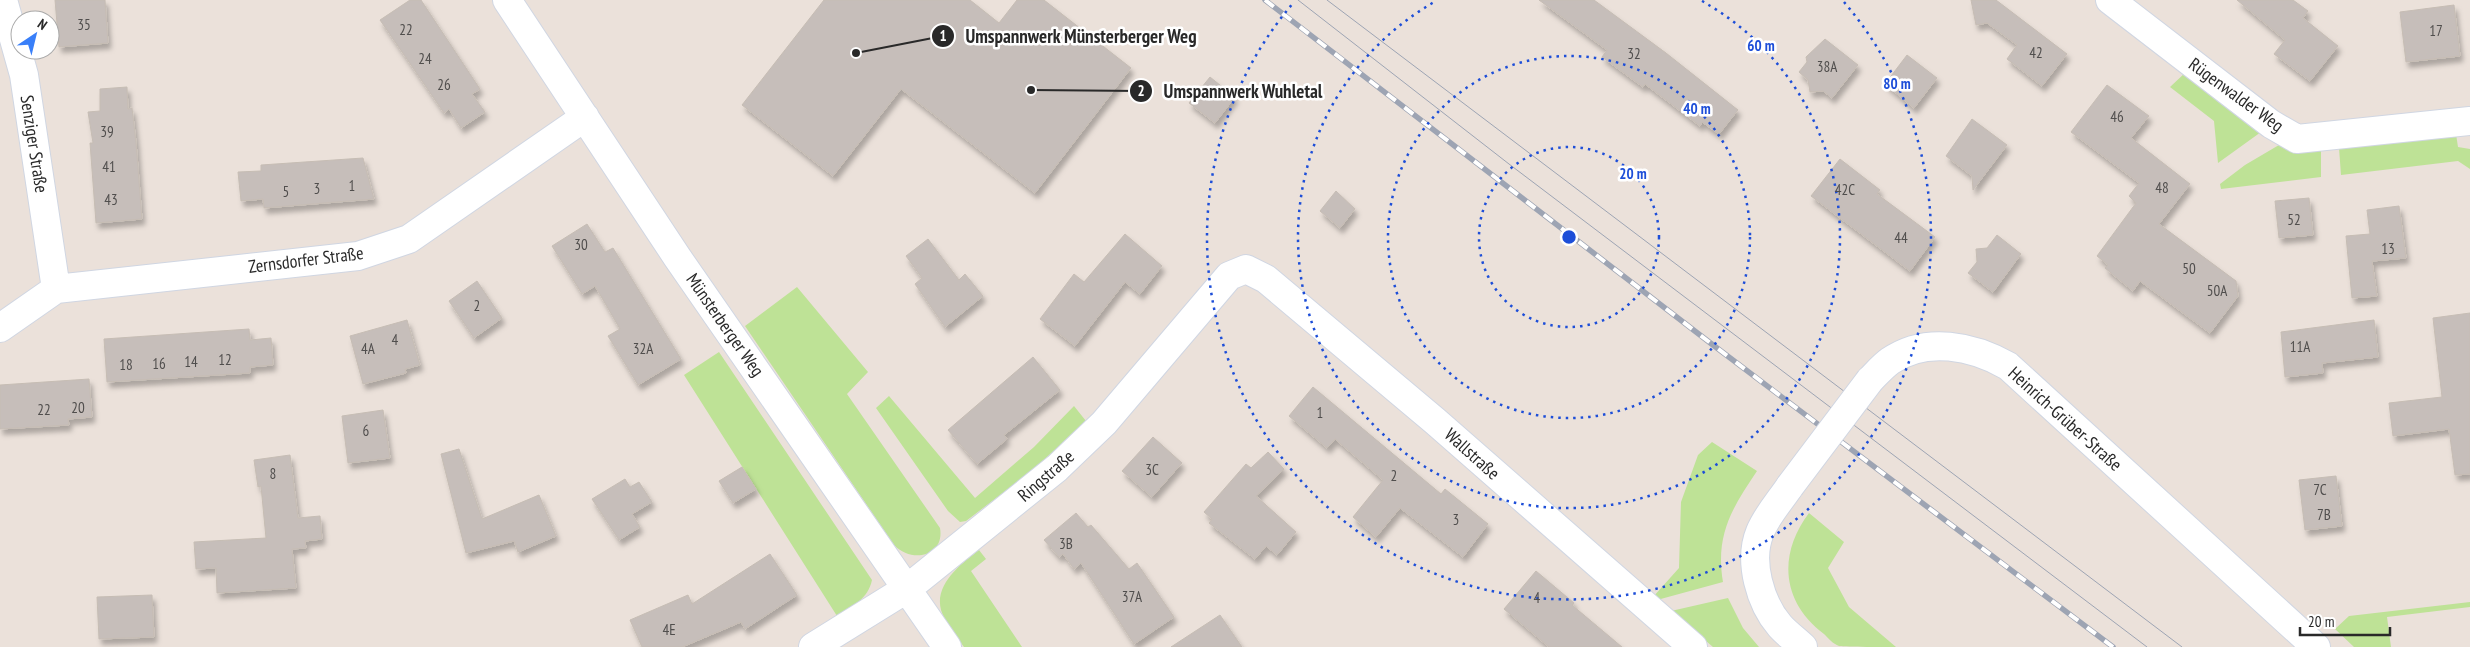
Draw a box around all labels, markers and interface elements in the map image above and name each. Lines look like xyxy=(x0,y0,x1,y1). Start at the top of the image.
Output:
north arrow xyxy=(10,10,60,60)
text: N xyxy=(34,15,51,34)
house number: 35 xyxy=(77,15,91,34)
callout: Umspannwerk Münsterberger Weg xyxy=(930,19,1207,53)
house number: 22 xyxy=(399,20,413,39)
house number: 17 xyxy=(2429,21,2443,40)
text: Umspannwerk Münsterberger Weg xyxy=(965,24,1197,48)
text: 1 xyxy=(939,26,947,45)
text: 60 m xyxy=(1747,36,1775,55)
house number: 42 xyxy=(2029,43,2043,62)
house number: 32 xyxy=(1627,44,1641,63)
house number: 24 xyxy=(418,49,432,68)
street label: Rügenwalder Weg xyxy=(2184,52,2288,137)
house number: 38A xyxy=(1817,57,1838,76)
callout: Umspannwerk Wuhletal xyxy=(1128,74,1333,108)
text: 80 m xyxy=(1883,74,1911,93)
house number: 26 xyxy=(437,75,451,94)
text: Umspannwerk Wuhletal xyxy=(1164,79,1323,103)
text: 2 xyxy=(1137,81,1145,100)
street label: Senziger Straße xyxy=(15,94,54,194)
text: 40 m xyxy=(1683,99,1711,118)
house number: 46 xyxy=(2110,107,2124,126)
house number: 39 xyxy=(100,122,114,141)
house number: 41 xyxy=(102,157,116,176)
text: 20 m xyxy=(1619,164,1647,183)
house number: 1 xyxy=(349,176,355,195)
house number: 48 xyxy=(2155,178,2169,197)
house number: 3 xyxy=(314,179,320,198)
house number: 42C xyxy=(1835,180,1855,199)
house number: 5 xyxy=(283,182,289,201)
house number: 43 xyxy=(104,190,118,209)
house number: 52 xyxy=(2287,210,2301,229)
centre of rings xyxy=(1560,228,1578,246)
house number: 44 xyxy=(1894,228,1908,247)
house number: 30 xyxy=(574,235,588,254)
house number: 13 xyxy=(2381,239,2395,258)
street label: Zernsdorfer Straße xyxy=(247,241,365,278)
house number: 50 xyxy=(2182,259,2196,278)
street label: Münsterberger Weg xyxy=(681,269,769,381)
house number: 50A xyxy=(2207,281,2228,300)
house number: 2 xyxy=(474,296,480,315)
house number: 4 xyxy=(392,330,399,349)
house number: 11A xyxy=(2290,337,2311,356)
house number: 4A xyxy=(361,339,376,358)
house number: 32A xyxy=(633,339,654,358)
house number: 12 xyxy=(218,350,232,369)
house number: 14 xyxy=(184,352,198,371)
house number: 16 xyxy=(152,354,166,373)
house number: 18 xyxy=(119,355,133,374)
street label: Heinrich-Grüber-Straße xyxy=(2004,361,2127,476)
house number: 20 xyxy=(71,398,85,417)
house number: 22 xyxy=(37,400,51,419)
house number: 1 xyxy=(1317,403,1323,422)
house number: 6 xyxy=(363,421,370,440)
street label: Wallstraße xyxy=(1440,423,1505,484)
street label: Ringstraße xyxy=(1013,445,1079,506)
house number: 3C xyxy=(1145,460,1159,479)
house number: 8 xyxy=(270,464,276,483)
house number: 2 xyxy=(1391,466,1397,485)
house number: 7C xyxy=(2313,480,2327,499)
house number: 7B xyxy=(2317,505,2331,524)
house number: 3 xyxy=(1453,510,1459,529)
house number: 3B xyxy=(1059,534,1073,553)
house number: 37A xyxy=(1122,587,1143,606)
house number: 4 xyxy=(1534,588,1541,607)
scale bar xyxy=(2300,604,2390,636)
text: 20 m xyxy=(2308,612,2334,631)
house number: 4E xyxy=(662,620,676,639)

